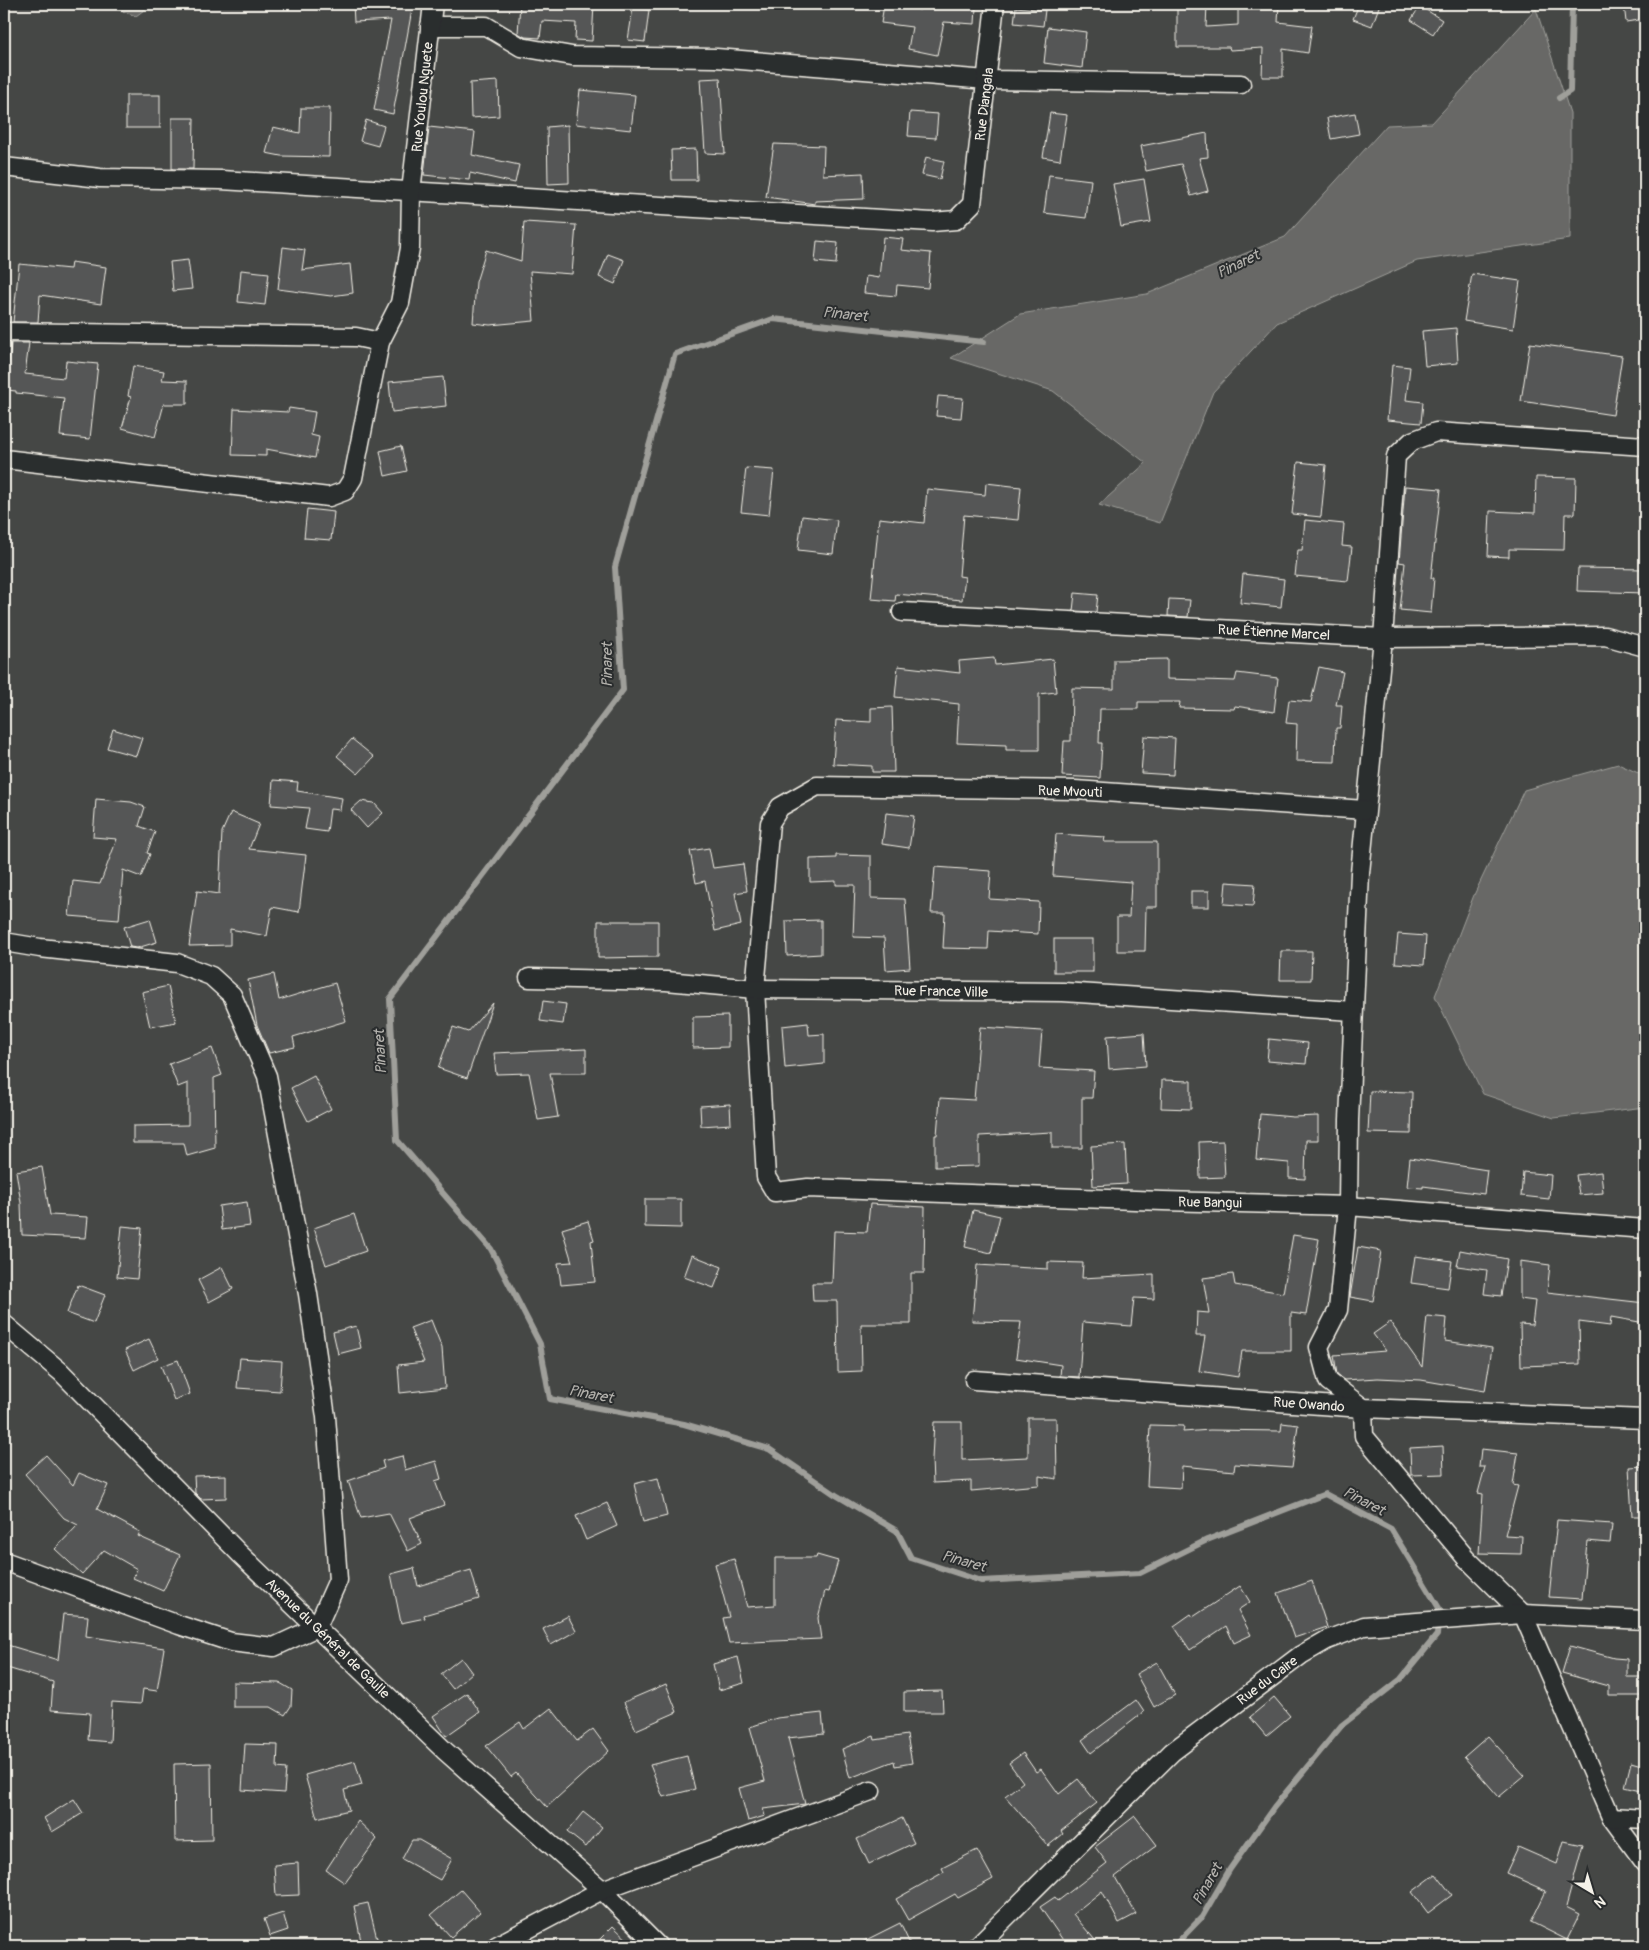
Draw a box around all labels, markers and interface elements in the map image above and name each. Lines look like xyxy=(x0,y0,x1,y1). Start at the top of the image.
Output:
street label: Rue Youlou Nguete xyxy=(408,41,437,153)
street label: Rue Diangala xyxy=(972,66,997,142)
water label: Pinaret xyxy=(1214,245,1264,283)
water label: Pinaret xyxy=(822,303,870,326)
street label: Rue Étienne Marcel xyxy=(1217,620,1331,644)
water label: Pinaret xyxy=(598,641,617,687)
street label: Rue Mvouti xyxy=(1038,782,1103,801)
street label: Rue France Ville xyxy=(894,982,988,1001)
water label: Pinaret xyxy=(370,1027,391,1075)
street label: Rue Bangui xyxy=(1178,1193,1242,1212)
water label: Pinaret xyxy=(567,1381,617,1408)
street label: Rue Owando xyxy=(1273,1394,1346,1416)
water label: Pinaret xyxy=(1340,1483,1390,1521)
water label: Pinaret xyxy=(940,1546,990,1577)
street label: Avenue du Général de Gaulle xyxy=(262,1575,393,1702)
street label: Rue du Caire xyxy=(1234,1652,1301,1709)
water label: Pinaret xyxy=(1188,1858,1228,1908)
north arrow xyxy=(1566,1868,1616,1918)
text: N xyxy=(1591,1892,1609,1911)

